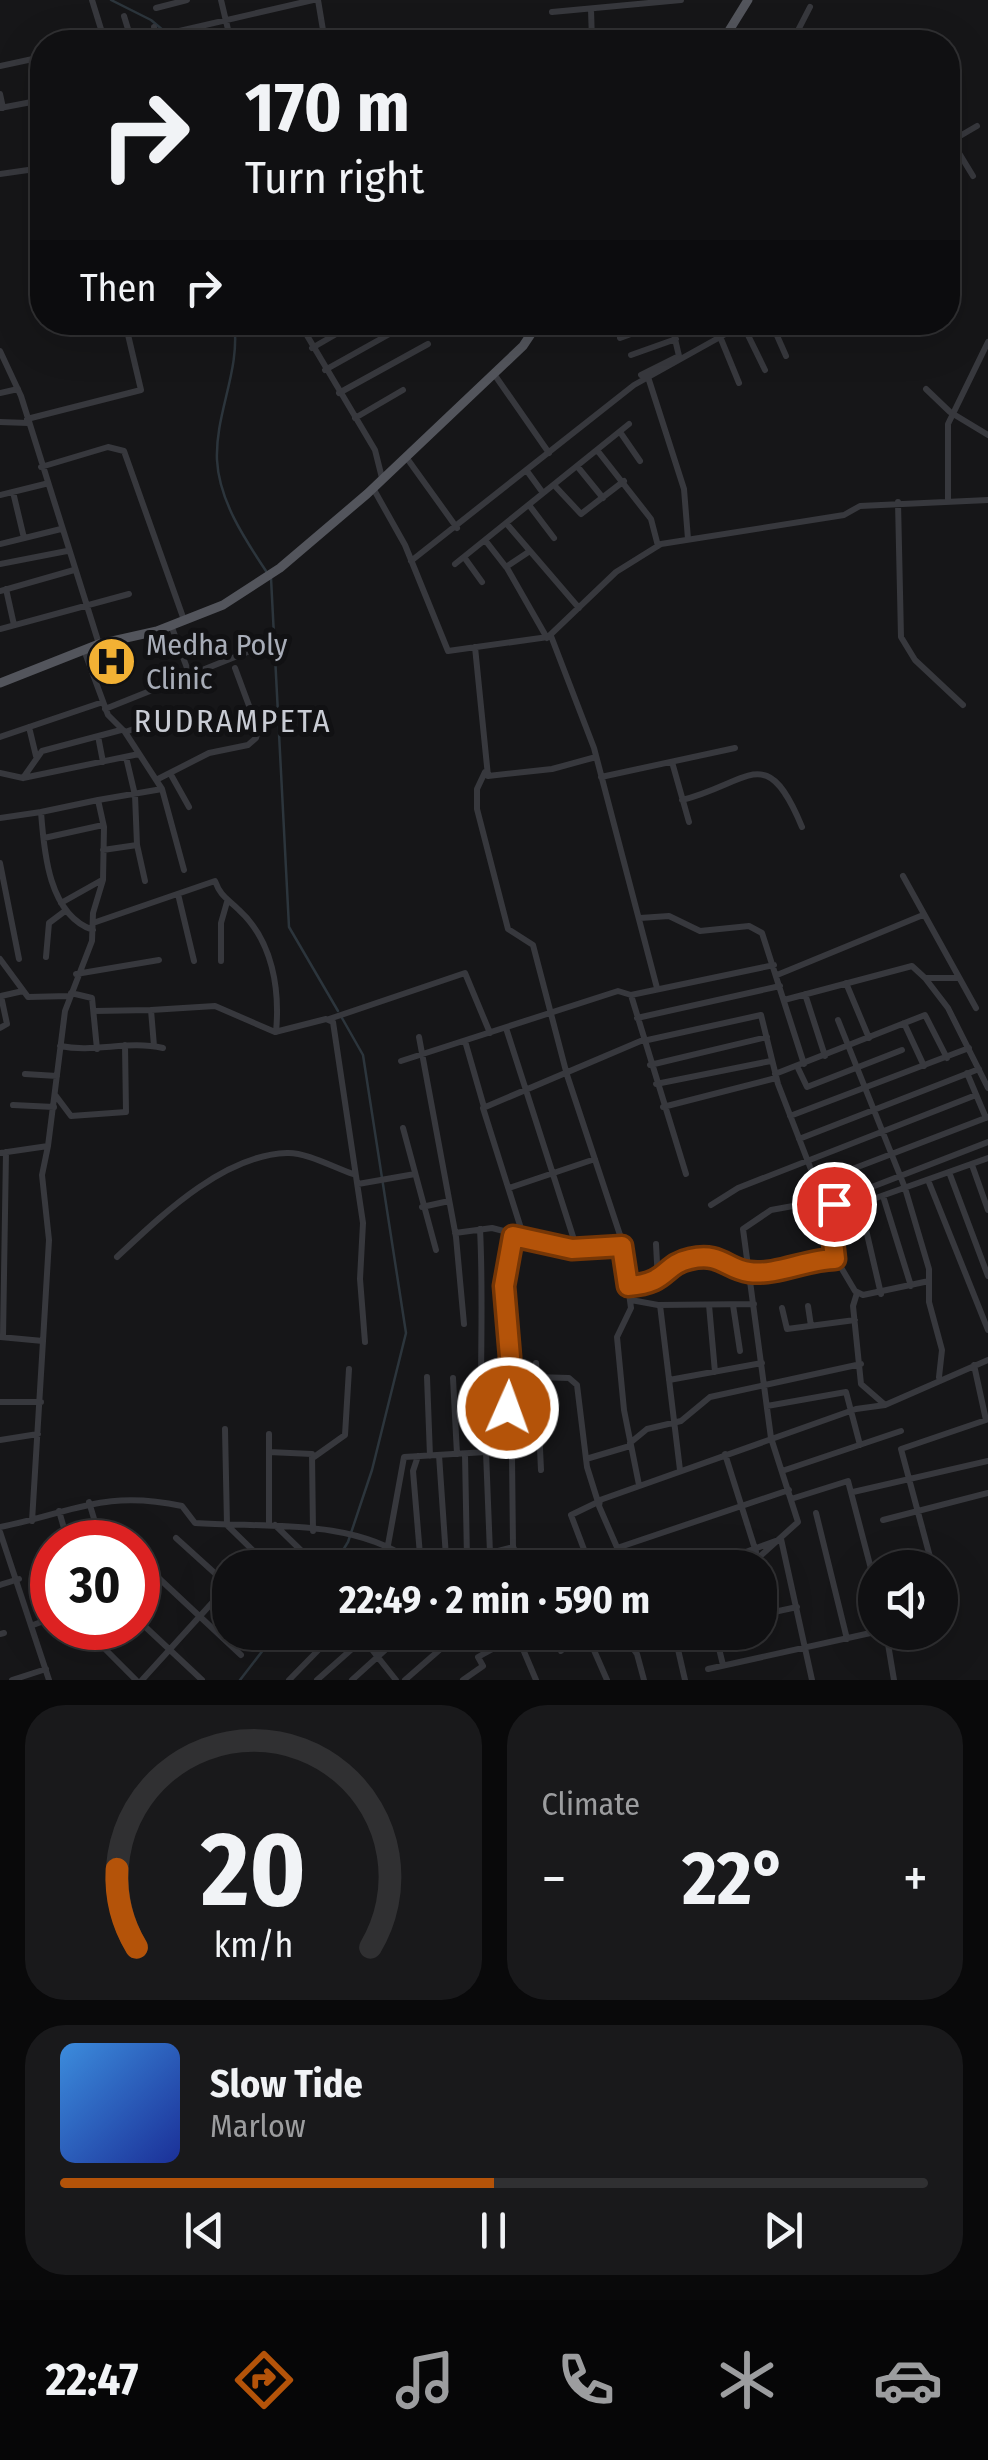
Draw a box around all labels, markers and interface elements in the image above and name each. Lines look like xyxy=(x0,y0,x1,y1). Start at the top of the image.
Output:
text: 170 m xyxy=(245,66,410,150)
icon: right xyxy=(80,70,210,200)
text: Turn right xyxy=(245,151,424,205)
icon: right xyxy=(176,260,231,315)
text: Then xyxy=(80,265,156,311)
place label: Medha Poly Clinic xyxy=(146,627,288,697)
hospital icon: Medha Poly Clinic xyxy=(85,636,137,688)
district label: RUDRAMPETA xyxy=(134,702,332,740)
pin xyxy=(792,1162,877,1247)
icon: arrive xyxy=(807,1177,862,1232)
position arrow xyxy=(456,1356,560,1460)
speed limit sign: 30 xyxy=(30,1520,160,1650)
map controls xyxy=(858,1550,958,1650)
button: sound xyxy=(858,1550,958,1650)
text: 22:49 · 2 min · 590 m xyxy=(339,1577,650,1623)
text: Climate xyxy=(542,1785,640,1823)
text: 20 xyxy=(200,1808,306,1933)
text: 22° xyxy=(682,1834,787,1924)
text: − xyxy=(542,1846,566,1912)
text: + xyxy=(903,1846,928,1912)
text: km/h xyxy=(213,1924,293,1966)
text: Slow Tide xyxy=(210,2061,363,2107)
text: Marlow xyxy=(210,2107,306,2145)
icon: previous xyxy=(177,2203,232,2258)
icon: pause xyxy=(466,2203,521,2258)
icon: next xyxy=(756,2203,811,2258)
icon: directions xyxy=(229,2345,299,2415)
icon: music xyxy=(390,2345,460,2415)
icon: phone xyxy=(551,2345,621,2415)
icon: climate xyxy=(712,2345,782,2415)
icon: car xyxy=(873,2345,943,2415)
text: 22:47 xyxy=(45,2353,139,2407)

